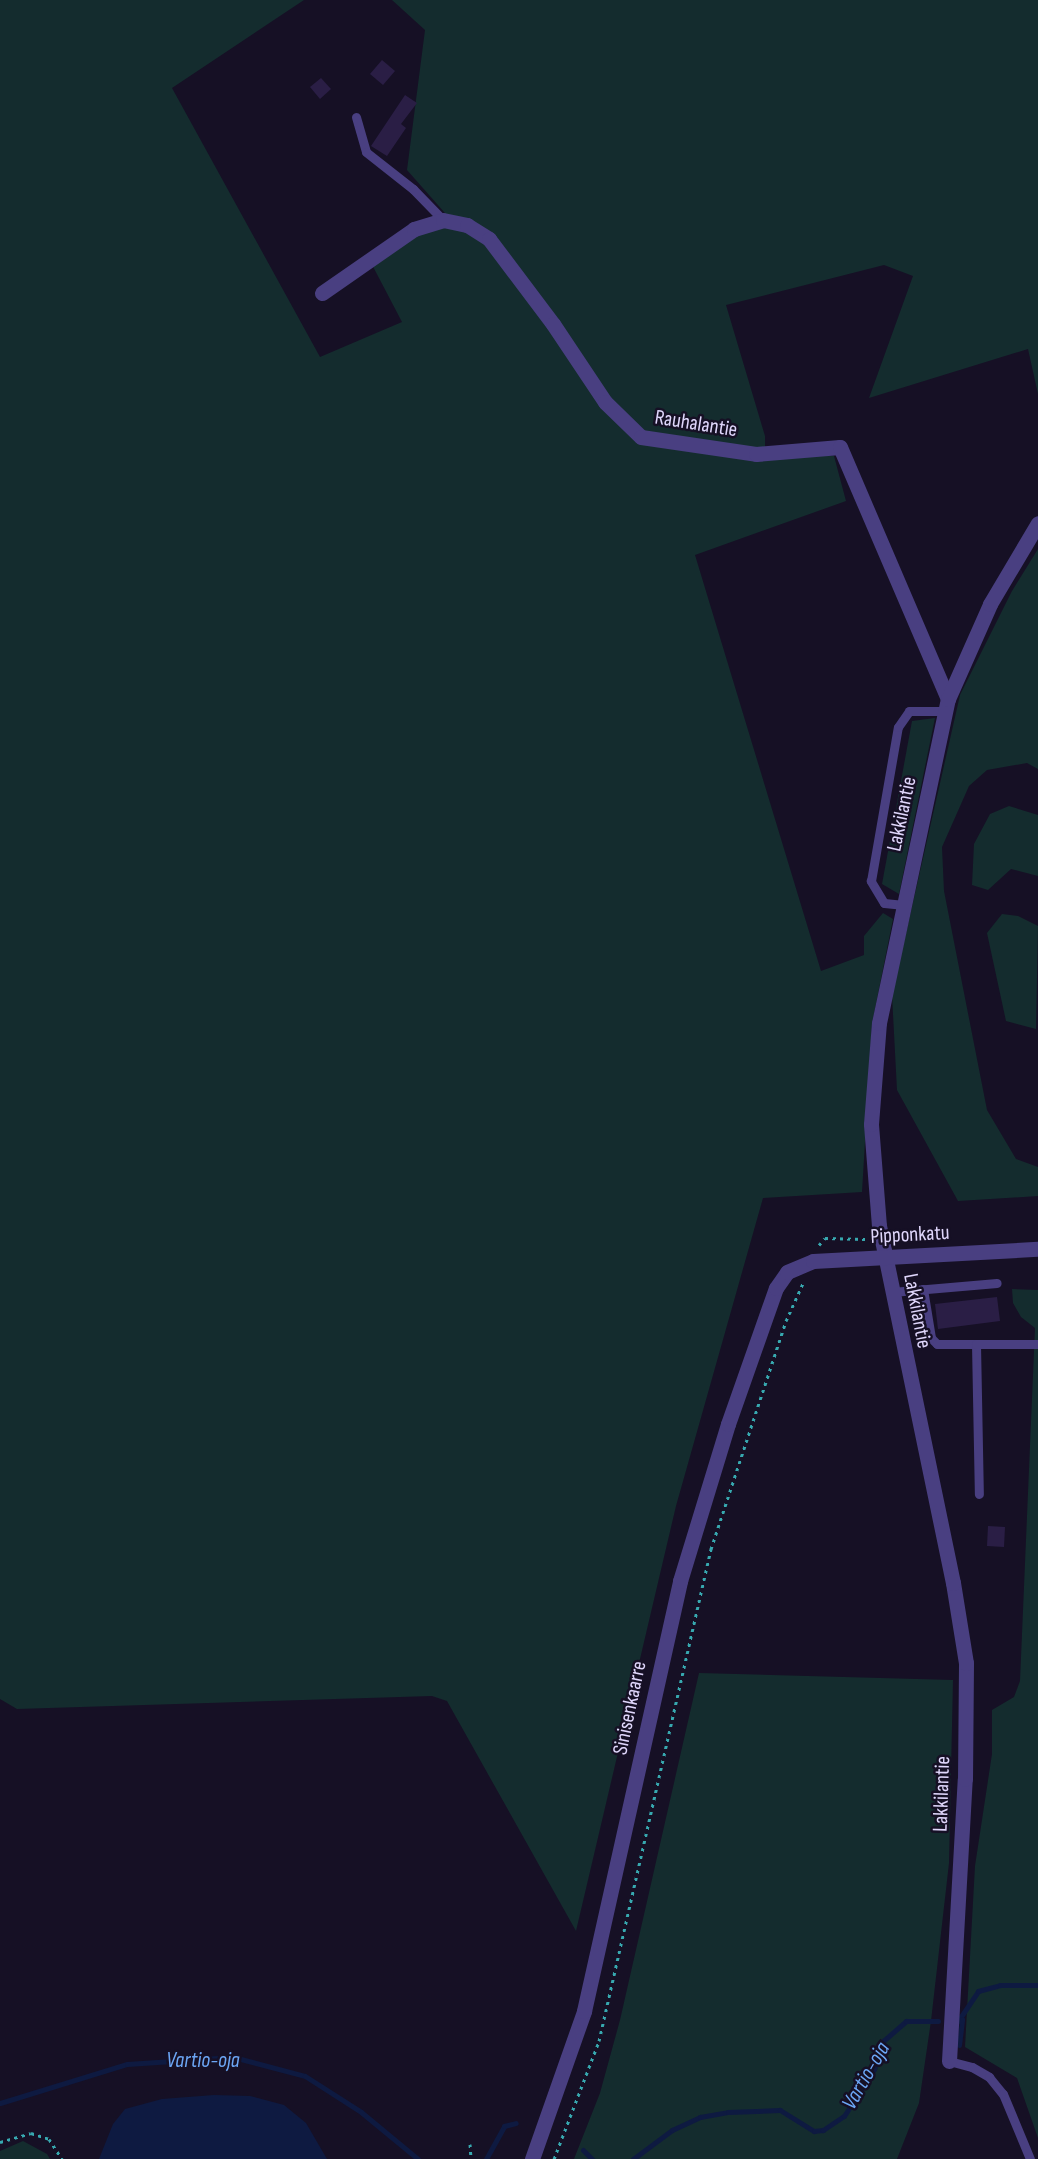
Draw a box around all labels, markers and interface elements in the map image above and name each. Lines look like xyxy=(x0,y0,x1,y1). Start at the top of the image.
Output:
street label: Rauhalantie xyxy=(653,405,739,443)
street label: Lakkilantie xyxy=(882,774,922,854)
street label: Pipponkatu xyxy=(870,1220,950,1250)
street label: Lakkilantie xyxy=(897,1271,937,1351)
street label: Sinisenkaarre xyxy=(608,1659,652,1757)
street label: Lakkilantie xyxy=(928,1756,956,1832)
water label: Vartio-oja xyxy=(836,2038,896,2114)
water label: Vartio-oja xyxy=(166,2048,240,2074)

